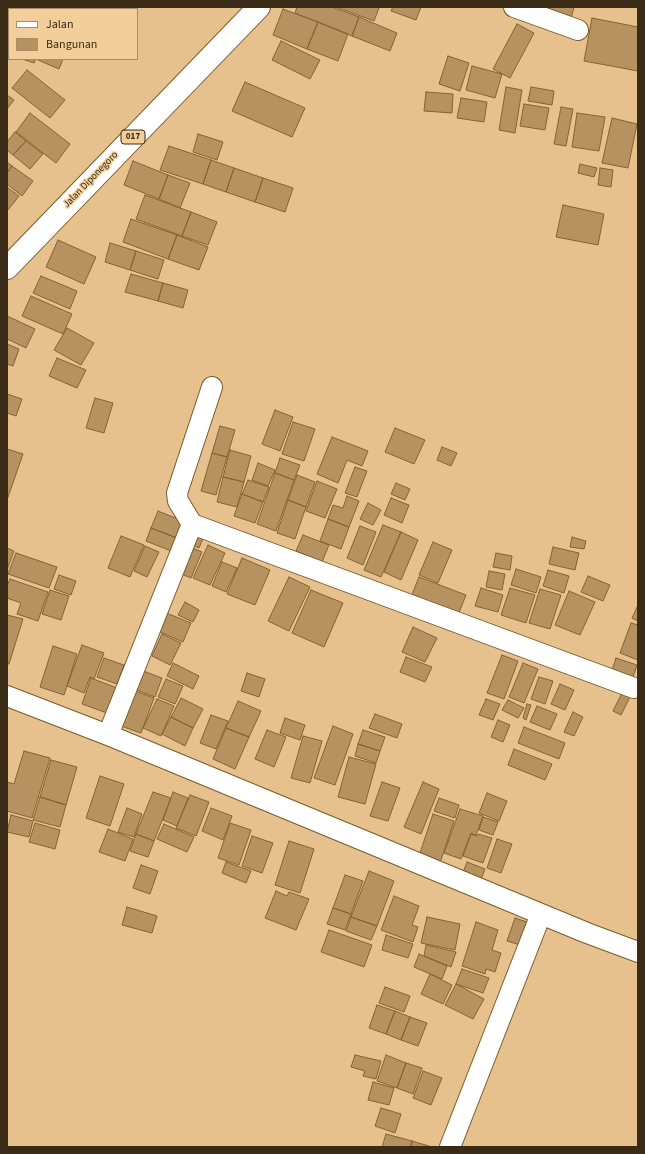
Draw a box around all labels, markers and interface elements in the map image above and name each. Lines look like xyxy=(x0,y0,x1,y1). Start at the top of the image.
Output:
legend xyxy=(8,8,138,60)
text: Jalan xyxy=(46,16,73,33)
text: Bangunan xyxy=(46,36,97,53)
road number: 017 xyxy=(121,130,145,144)
street label: Jalan Diponegoro xyxy=(61,149,121,211)

